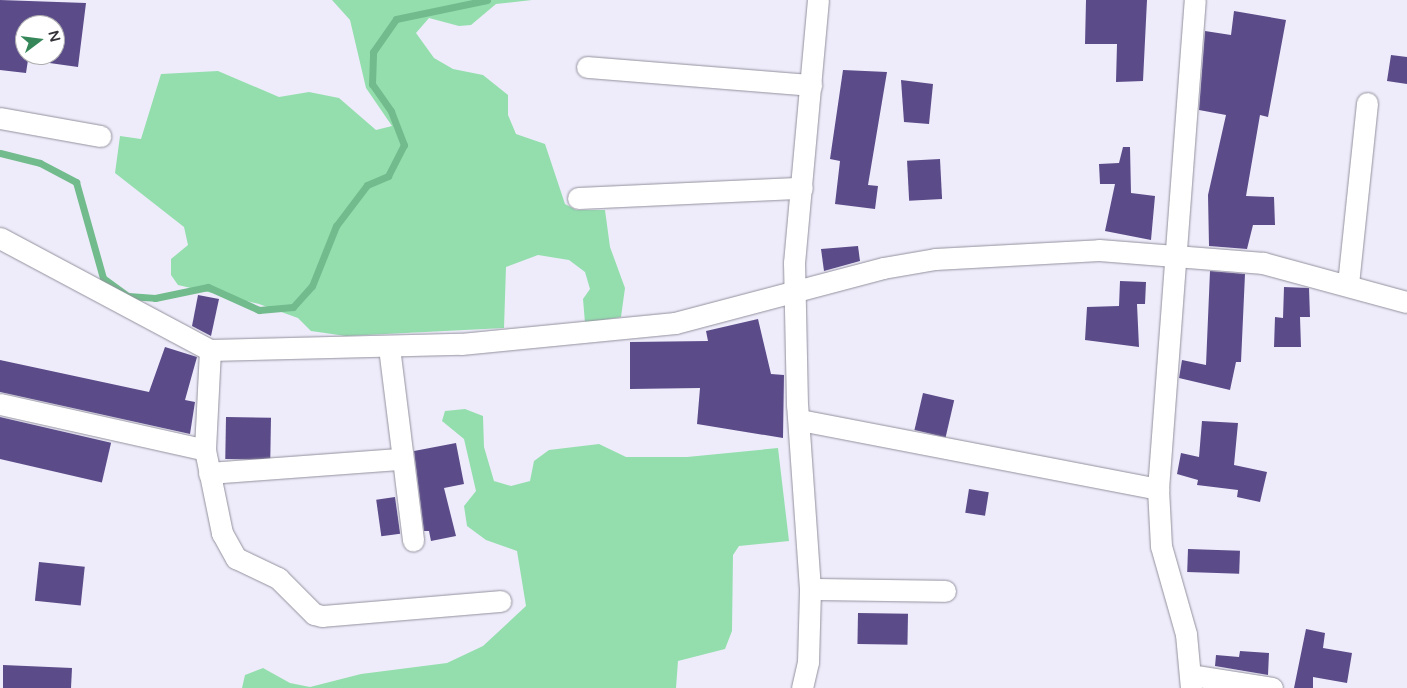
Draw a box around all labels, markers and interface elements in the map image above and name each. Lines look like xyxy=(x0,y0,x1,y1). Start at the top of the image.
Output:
north arrow xyxy=(15,15,65,65)
text: N xyxy=(44,29,64,44)

